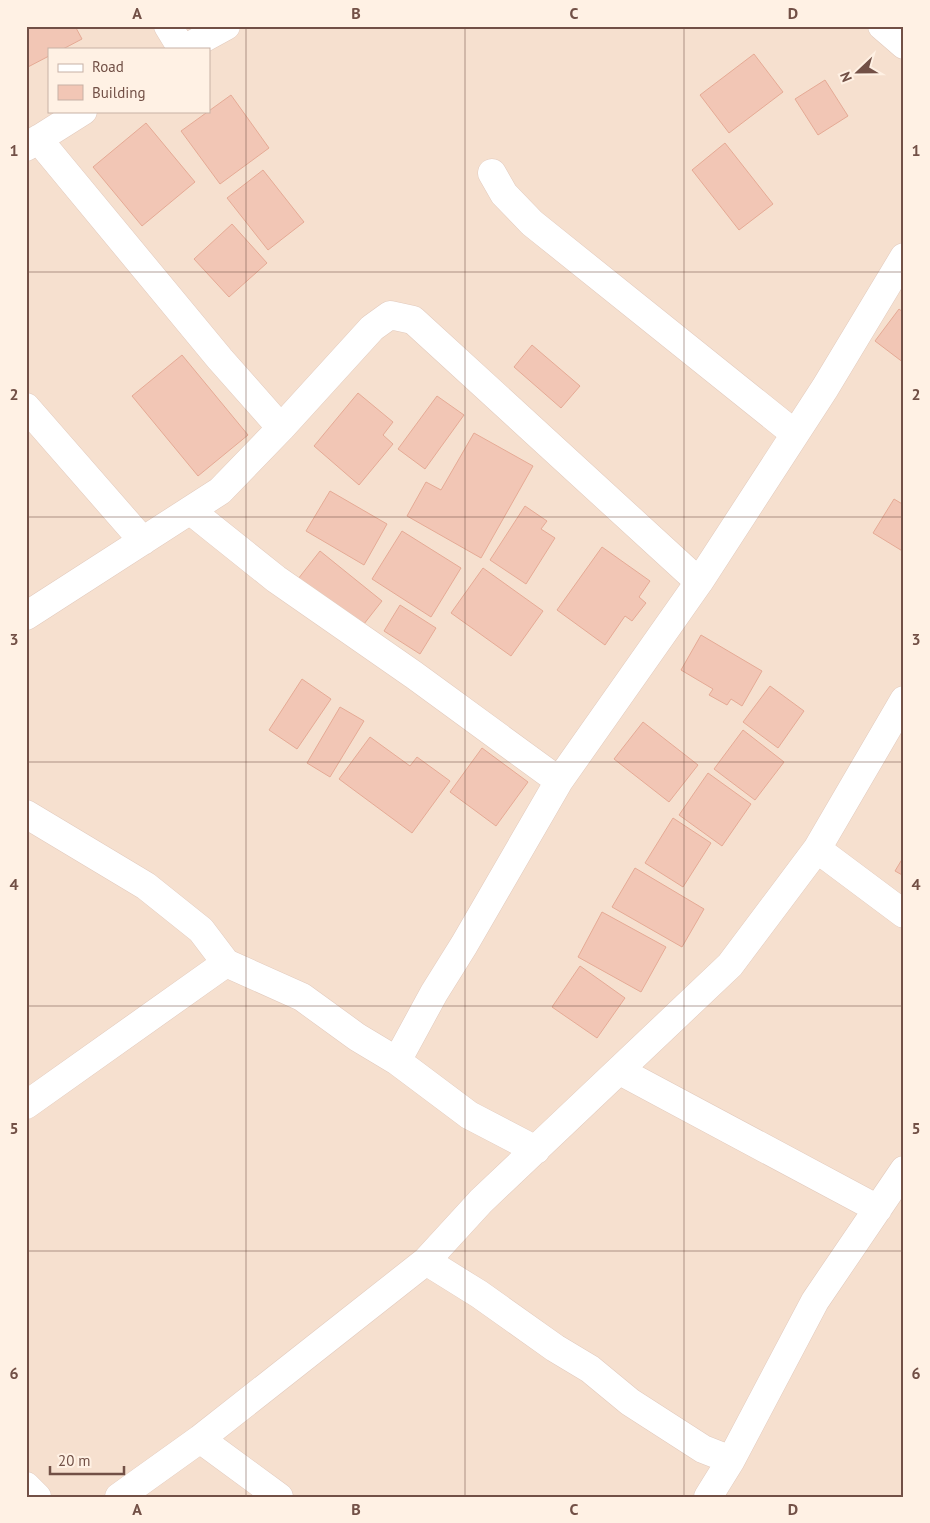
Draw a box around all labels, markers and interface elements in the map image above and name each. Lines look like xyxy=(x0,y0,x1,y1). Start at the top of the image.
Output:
text: A xyxy=(132,3,142,23)
text: B xyxy=(351,3,361,23)
text: C xyxy=(570,3,579,23)
text: D xyxy=(788,3,798,23)
legend xyxy=(48,48,210,112)
north arrow xyxy=(832,48,882,98)
text: Road xyxy=(92,57,124,76)
text: N xyxy=(836,69,856,85)
text: Building xyxy=(92,83,146,102)
text: 1 xyxy=(9,140,19,160)
text: 1 xyxy=(911,140,921,160)
text: 2 xyxy=(9,384,19,404)
text: 2 xyxy=(911,384,921,404)
text: 3 xyxy=(9,629,19,649)
text: 3 xyxy=(911,629,921,649)
text: 4 xyxy=(9,874,19,894)
text: 4 xyxy=(911,874,921,894)
text: 5 xyxy=(9,1118,19,1138)
text: 5 xyxy=(911,1118,921,1138)
text: 6 xyxy=(9,1363,19,1383)
text: 6 xyxy=(911,1363,921,1383)
scale bar xyxy=(50,1443,124,1475)
text: 20 m xyxy=(58,1451,91,1470)
text: A xyxy=(132,1499,142,1519)
text: B xyxy=(351,1499,361,1519)
text: C xyxy=(570,1499,579,1519)
text: D xyxy=(788,1499,798,1519)

